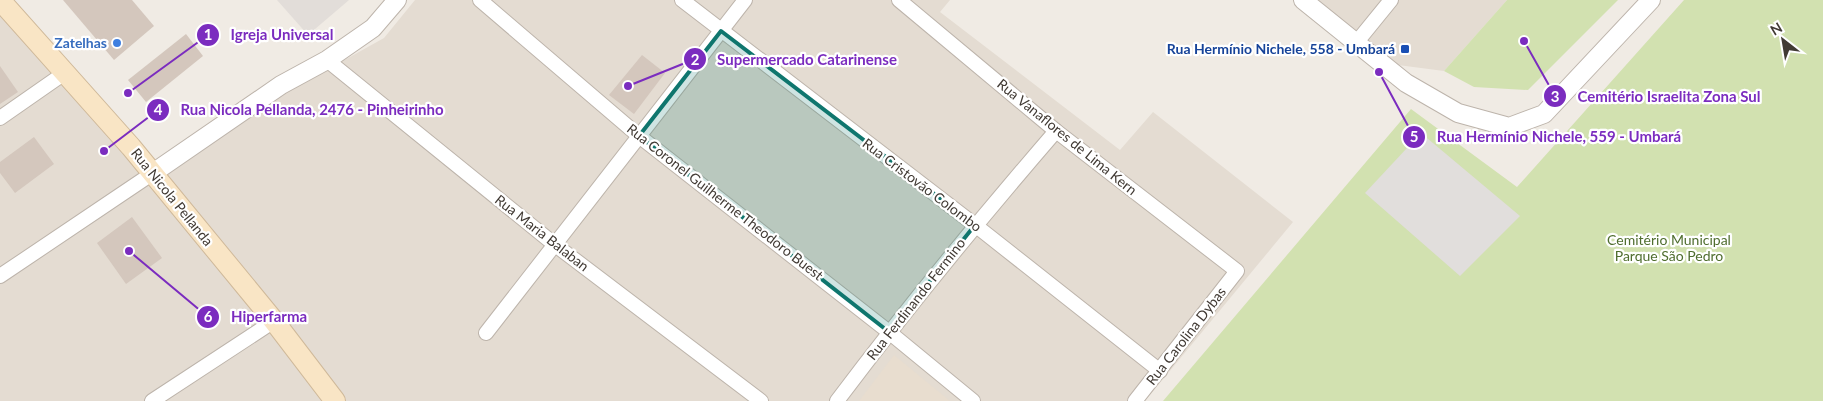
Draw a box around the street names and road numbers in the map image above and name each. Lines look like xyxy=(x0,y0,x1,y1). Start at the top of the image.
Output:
street label: Rua Vanaflores de Lima Kern xyxy=(994,75,1141,198)
street label: Rua Coronel Guilherme Theodoro Buest xyxy=(624,120,827,284)
street label: Rua Cristovão Colombo xyxy=(859,134,985,235)
street label: Rua Nicola Pellanda xyxy=(128,144,217,249)
street label: Rua Maria Balaban xyxy=(492,191,593,275)
street label: Rua Ferdinando Fermino xyxy=(863,234,968,363)
street label: Rua Carolina Dybas xyxy=(1142,283,1229,388)

